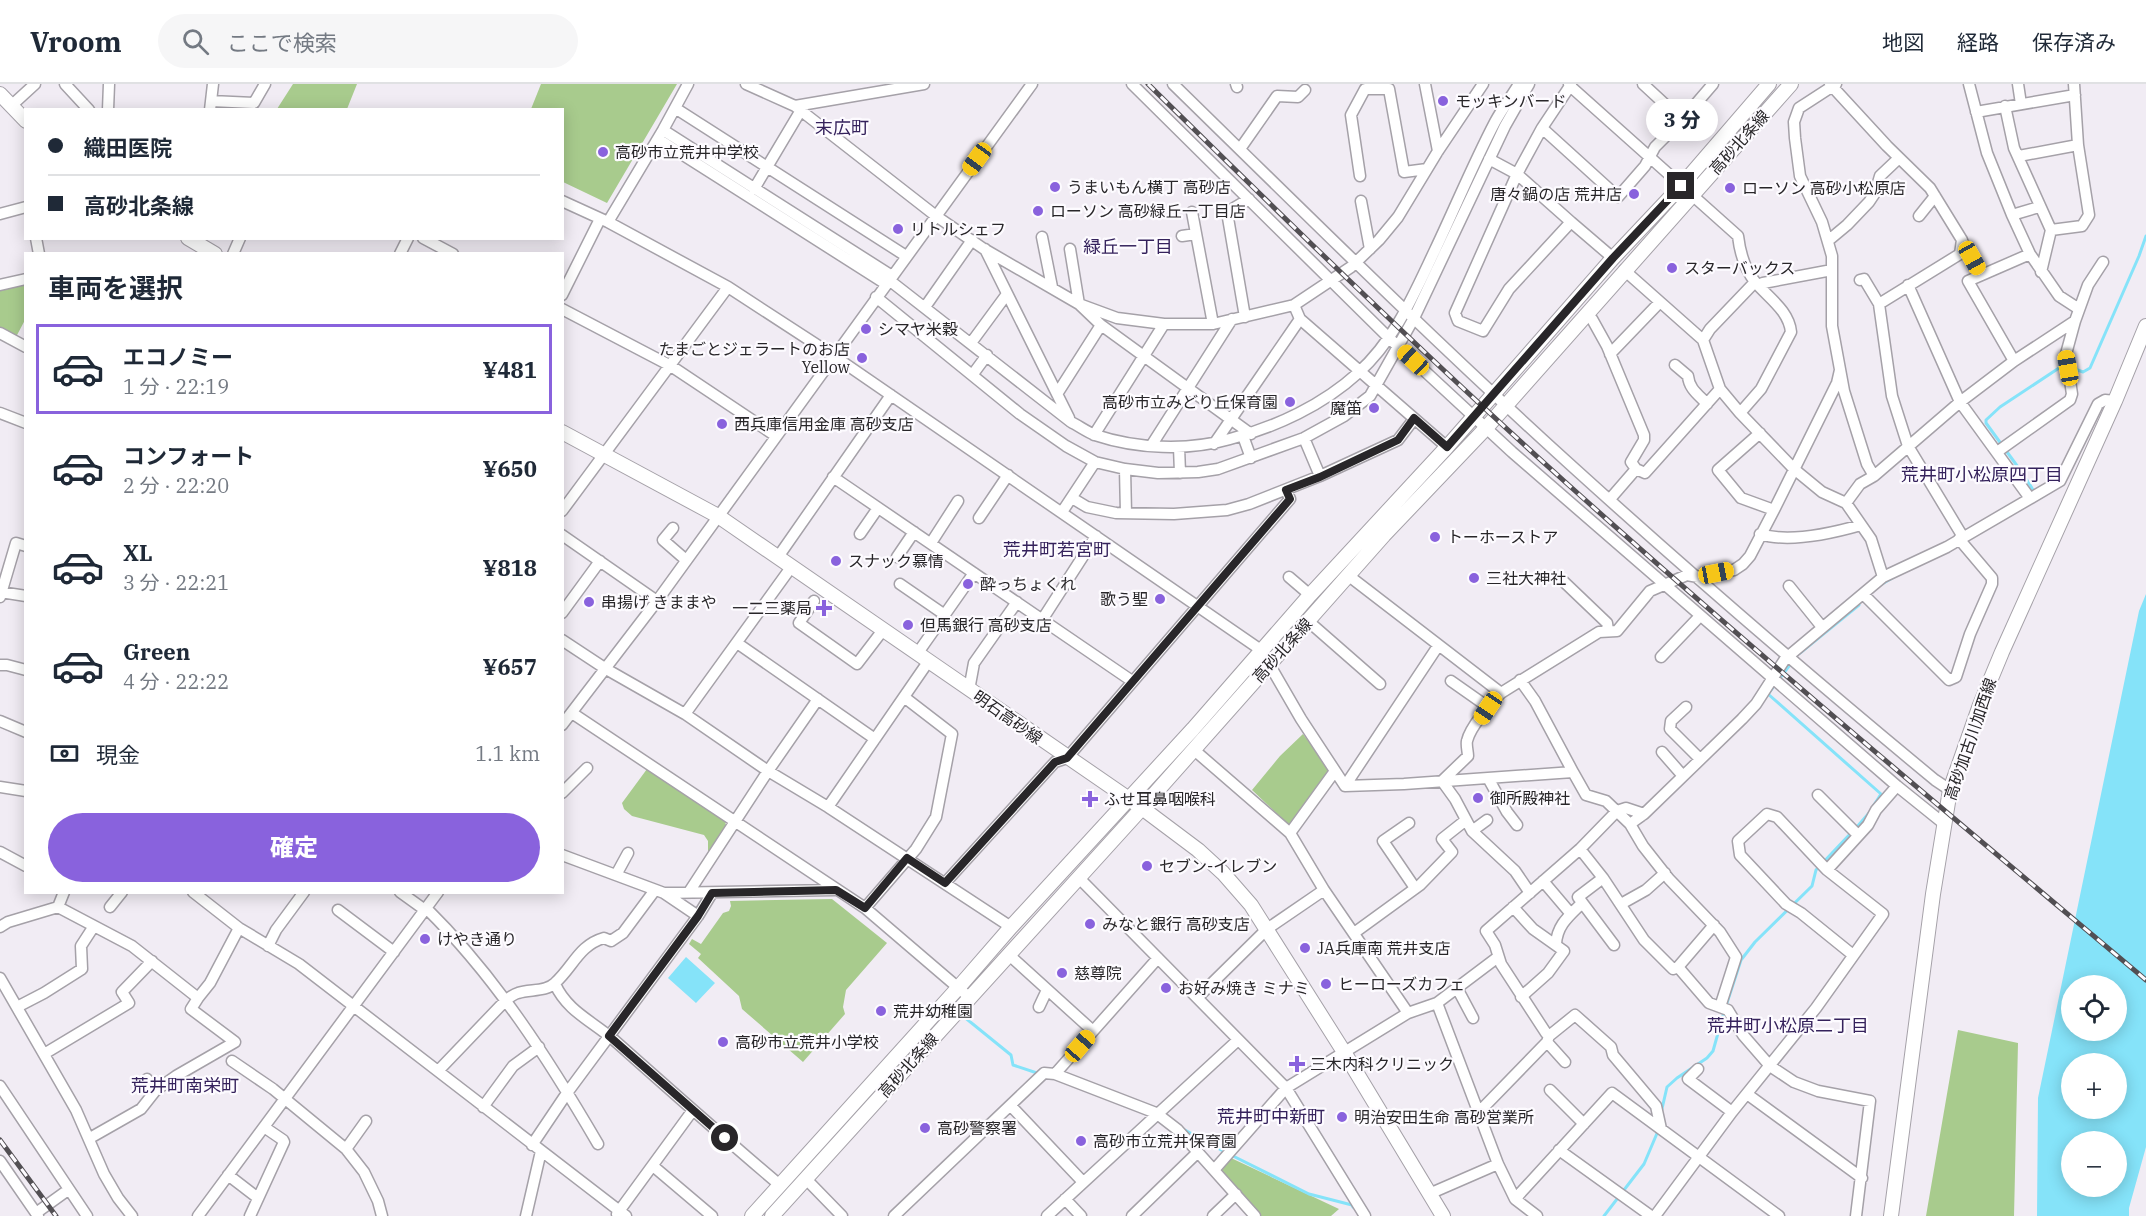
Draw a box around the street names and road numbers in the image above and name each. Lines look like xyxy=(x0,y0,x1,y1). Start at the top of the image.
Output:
street label: 高砂北条線 xyxy=(1705,106,1773,178)
street label: 高砂北条線 xyxy=(1248,614,1316,686)
street label: 高砂加古川加西線 xyxy=(1940,675,2000,803)
street label: 明石高砂線 xyxy=(969,686,1047,748)
street label: 高砂北条線 xyxy=(874,1029,942,1101)

